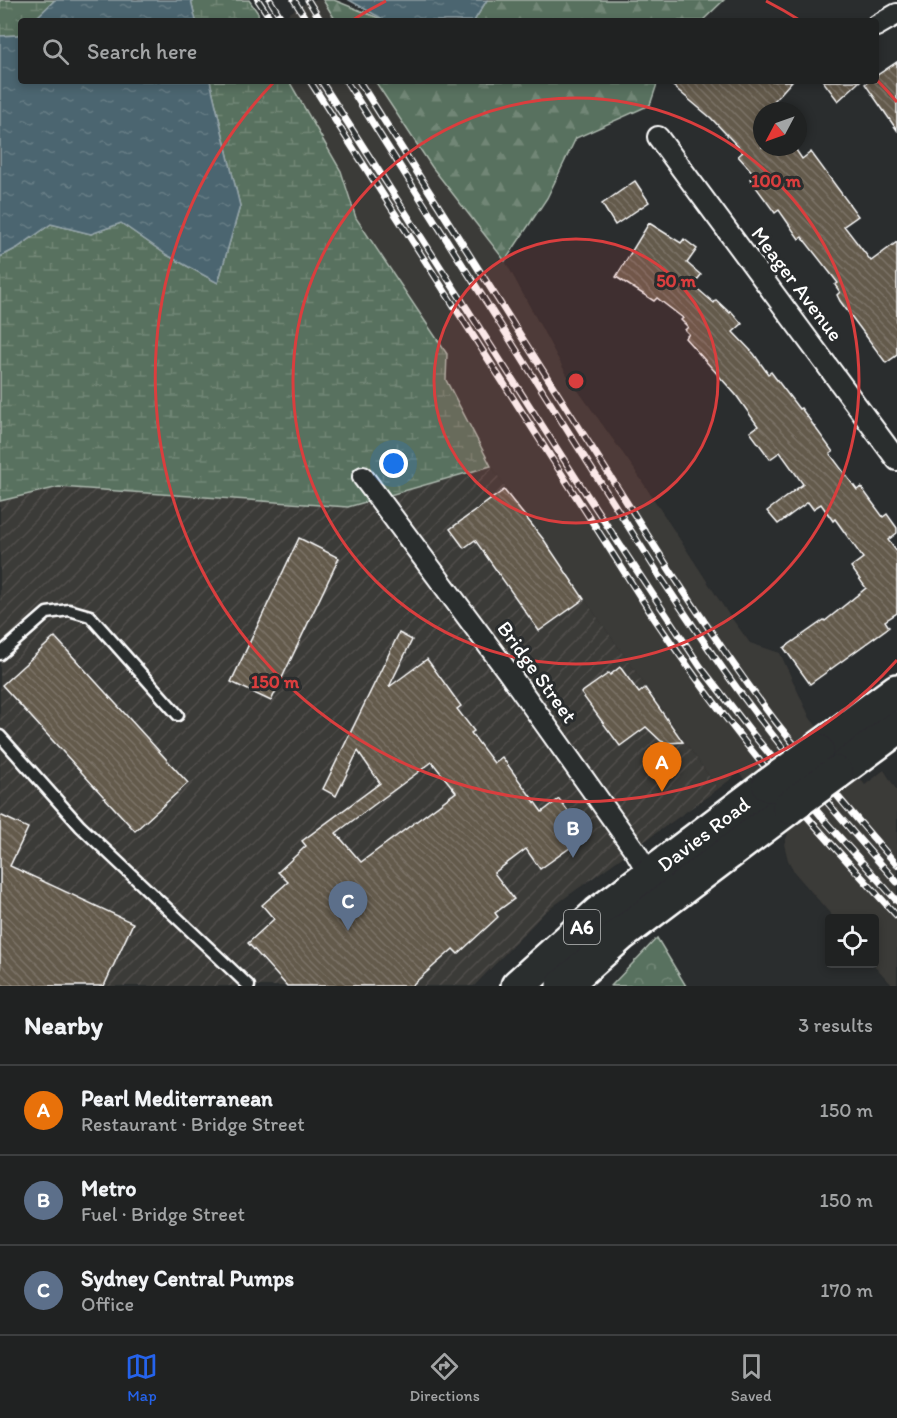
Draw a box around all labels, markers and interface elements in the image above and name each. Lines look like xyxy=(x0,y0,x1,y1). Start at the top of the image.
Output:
search box xyxy=(18,18,879,84)
icon: search xyxy=(39,35,72,68)
text: Search here xyxy=(87,38,197,65)
north arrow xyxy=(753,102,807,156)
text: 100 m xyxy=(751,170,802,192)
street label: Meager Avenue xyxy=(746,221,849,346)
text: 50 m xyxy=(656,270,697,292)
centre of rings xyxy=(566,371,586,391)
your location xyxy=(379,449,408,478)
street label: Bridge Street xyxy=(492,616,583,728)
text: 150 m xyxy=(251,671,300,693)
pin: A xyxy=(642,742,682,792)
street label: Davies Road xyxy=(652,791,755,877)
pin: B xyxy=(554,808,592,858)
pin: C xyxy=(328,882,368,931)
road number: A6 xyxy=(564,910,600,944)
map controls xyxy=(825,914,879,968)
button: locate xyxy=(825,914,879,968)
text: Nearby xyxy=(24,1009,103,1041)
text: 3 results xyxy=(798,1013,873,1037)
text: Pearl Mediterranean xyxy=(81,1085,273,1112)
text: A xyxy=(37,1098,50,1122)
text: 150 m xyxy=(820,1098,873,1122)
text: Restaurant · Bridge Street xyxy=(81,1112,305,1136)
text: Metro xyxy=(81,1175,137,1202)
text: B xyxy=(37,1188,50,1212)
text: 150 m xyxy=(820,1188,873,1212)
text: Fuel · Bridge Street xyxy=(81,1202,245,1226)
text: Sydney Central Pumps xyxy=(81,1265,294,1292)
text: C xyxy=(37,1278,50,1302)
text: 170 m xyxy=(820,1278,873,1302)
text: Office xyxy=(81,1292,134,1316)
tab: Map xyxy=(125,1350,158,1405)
tab: Directions xyxy=(409,1350,480,1405)
tab: Saved xyxy=(731,1350,772,1405)

